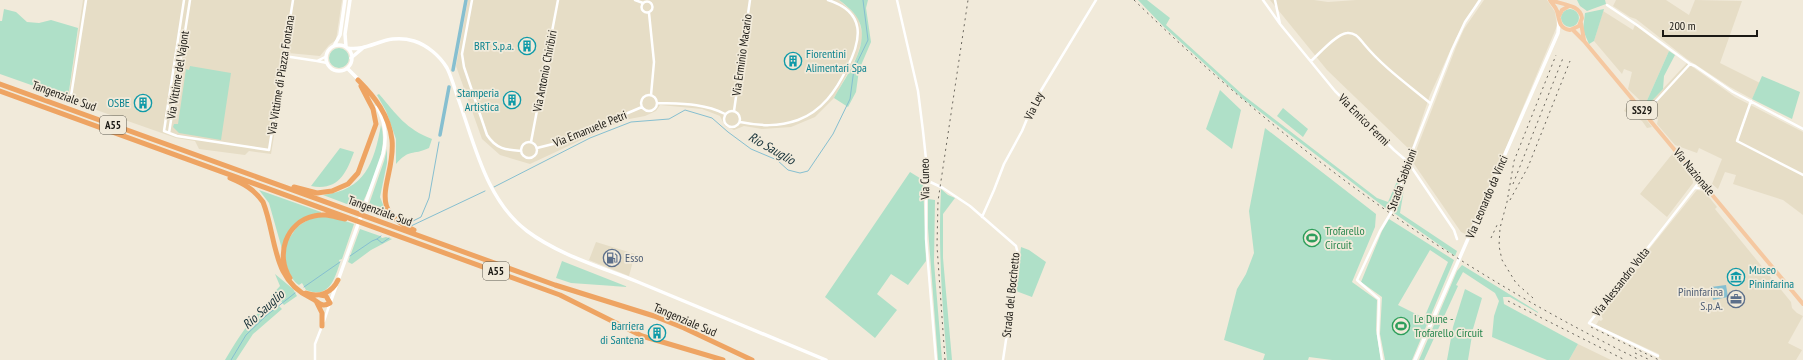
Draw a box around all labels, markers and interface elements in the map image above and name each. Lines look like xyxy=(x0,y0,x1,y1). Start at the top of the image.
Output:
scale bar xyxy=(1663,12,1757,38)
street label: Via Erminio Macario xyxy=(728,13,755,98)
street label: Via Vittime di Piazza Fontana xyxy=(264,14,297,137)
text: 200 m xyxy=(1669,18,1696,33)
street label: Via Vittime del Vajont xyxy=(163,29,192,121)
street label: Via Antonio Chiribiri xyxy=(529,29,560,114)
building icon: BRT S.p.a. xyxy=(517,36,537,56)
place label: BRT S.p.a. xyxy=(474,38,514,53)
place label: Fiorentini Alimentari Spa xyxy=(806,46,867,75)
building icon: Fiorentini Alimentari Spa xyxy=(783,51,803,71)
street label: Tangenziale Sud xyxy=(30,77,98,114)
place label: Stamperia Artistica xyxy=(457,85,499,114)
street label: Via Ley xyxy=(1020,89,1047,123)
building icon: Stamperia Artistica xyxy=(502,90,522,110)
street label: Via Enrico Fermi xyxy=(1335,90,1393,149)
building icon: OSBE xyxy=(133,93,153,113)
place label: OSBE xyxy=(107,95,130,110)
road number: SS29 xyxy=(1627,101,1657,119)
street label: Via Emanuele Petri xyxy=(550,107,629,151)
road number: A55 xyxy=(100,116,126,134)
water label: Rio Sauglio xyxy=(745,128,799,169)
street label: Via Nazionale xyxy=(1670,144,1718,198)
street label: Strada Sabbioni xyxy=(1383,147,1420,213)
street label: Via Leonardo da Vinci xyxy=(1462,153,1511,242)
street label: Via Cuneo xyxy=(917,158,932,201)
street label: Tangenziale Sud xyxy=(346,192,414,229)
place label: Trofarello Circuit xyxy=(1325,223,1365,252)
sports icon: Trofarello Circuit xyxy=(1302,228,1322,248)
street label: Via Alessandro Volta xyxy=(1588,244,1652,320)
fuel station icon: Esso xyxy=(602,248,622,268)
place label: Esso xyxy=(625,250,643,265)
street label: Strada del Bocchetto xyxy=(999,252,1022,338)
road number: A55 xyxy=(483,262,509,280)
place label: Museo Pininfarina xyxy=(1749,262,1794,291)
museum icon: Museo Pininfarina xyxy=(1726,267,1746,287)
place label: Pininfarina S.p.A. xyxy=(1678,284,1723,313)
water label: Rio Sauglio xyxy=(239,285,289,333)
office icon: Pininfarina S.p.A. xyxy=(1726,289,1746,309)
street label: Tangenziale Sud xyxy=(651,299,719,340)
place label: Le Dune - Trofarello Circuit xyxy=(1414,311,1484,340)
sports icon: Le Dune - Trofarello Circuit xyxy=(1391,316,1411,336)
place label: Barriera di Santena xyxy=(600,318,644,347)
building icon: Barriera di Santena xyxy=(647,323,667,343)

